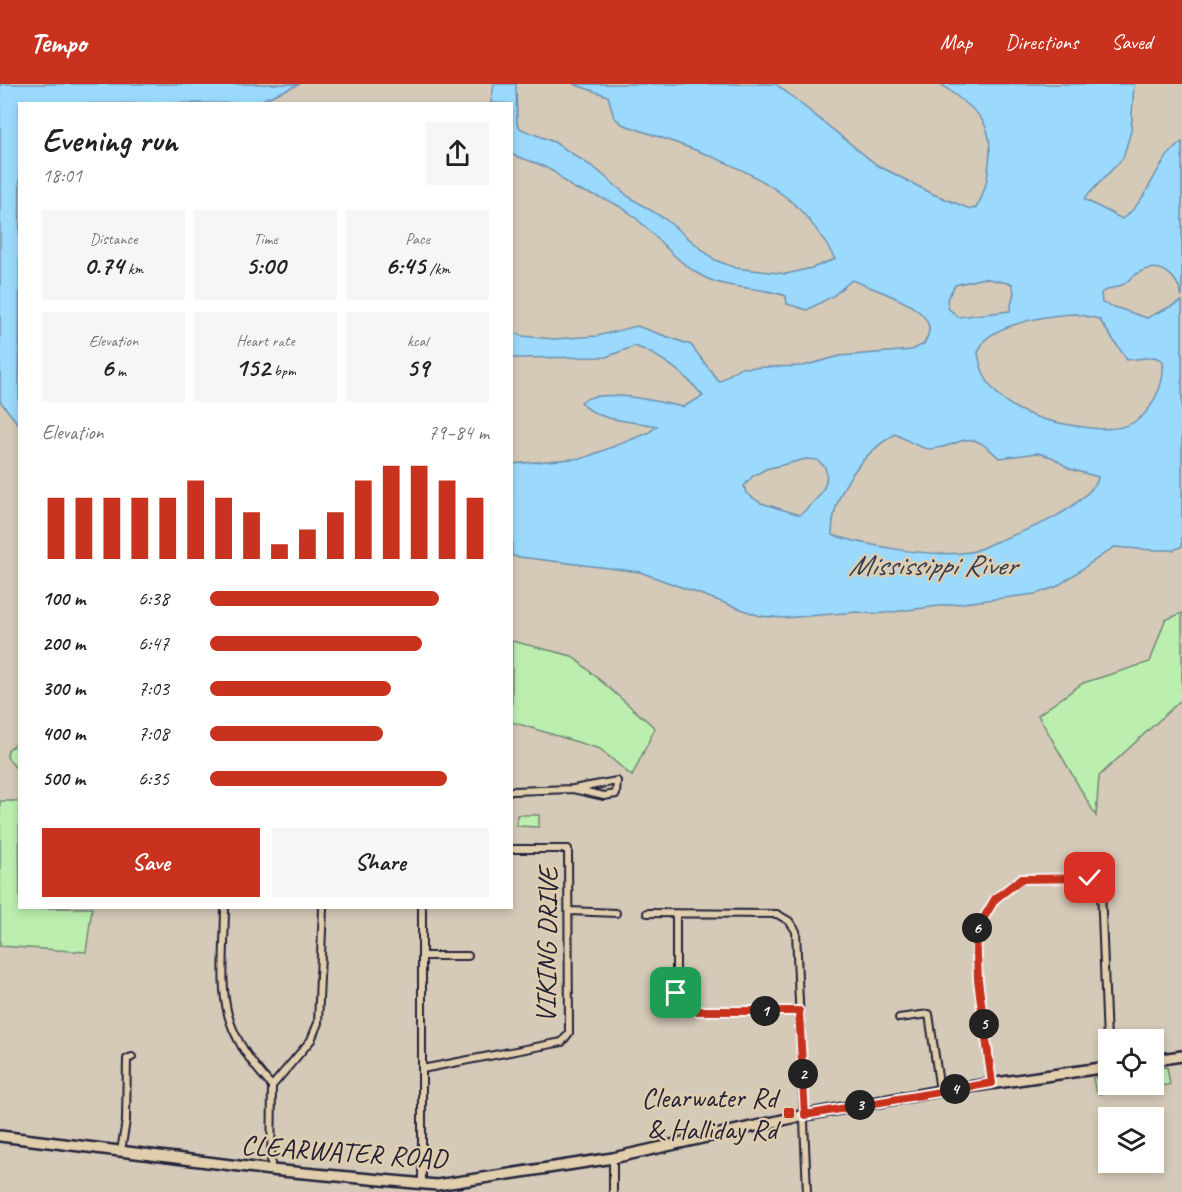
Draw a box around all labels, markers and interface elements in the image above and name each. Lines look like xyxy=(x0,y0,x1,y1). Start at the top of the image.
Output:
text: Tempo xyxy=(30,25,86,60)
text: Map xyxy=(940,29,972,55)
text: Directions xyxy=(1005,29,1078,55)
text: Saved xyxy=(1111,29,1152,55)
text: Evening run xyxy=(42,119,177,161)
button: share xyxy=(426,122,489,185)
text: 18:01 xyxy=(42,163,82,188)
text: Distance xyxy=(90,229,137,249)
text: Time xyxy=(253,229,278,249)
text: Pace xyxy=(405,229,430,249)
text: 0.74 xyxy=(84,249,124,282)
text: 5:00 xyxy=(246,249,285,282)
text: 6:45 xyxy=(385,249,425,282)
text: km xyxy=(124,259,143,279)
text: /km xyxy=(425,259,450,279)
text: Elevation xyxy=(89,331,138,351)
text: Heart rate xyxy=(236,331,295,351)
text: kcal xyxy=(407,331,428,351)
text: 6 xyxy=(101,351,113,384)
text: 152 xyxy=(235,351,270,384)
text: 59 xyxy=(406,351,429,384)
text: m xyxy=(113,361,126,381)
text: bpm xyxy=(270,361,296,381)
text: Elevation xyxy=(42,420,104,445)
text: 79–84 m xyxy=(428,420,489,445)
water label: Mississippi River xyxy=(848,546,1020,584)
text: 100 m xyxy=(42,586,85,611)
text: 6:38 xyxy=(138,586,169,611)
text: 200 m xyxy=(42,631,85,656)
text: 6:47 xyxy=(138,631,169,656)
text: 300 m xyxy=(42,676,85,701)
text: 7:03 xyxy=(138,676,169,701)
text: 400 m xyxy=(42,721,85,746)
text: 7:08 xyxy=(138,721,169,746)
text: 500 m xyxy=(42,766,85,791)
text: 6:35 xyxy=(138,766,169,791)
button: Save xyxy=(42,828,260,897)
button: Share xyxy=(272,828,489,897)
pin xyxy=(1064,852,1115,903)
icon: check xyxy=(1073,861,1106,894)
street label: VIKING DRIVE xyxy=(528,864,565,1023)
pin: 6 xyxy=(962,913,992,943)
text: 6 xyxy=(973,918,981,938)
pin xyxy=(650,967,701,1018)
icon: arrive xyxy=(659,976,692,1009)
pin: 1 xyxy=(750,996,780,1026)
text: 1 xyxy=(761,1001,769,1021)
pin: 5 xyxy=(969,1009,999,1039)
text: 5 xyxy=(981,1014,987,1034)
map controls xyxy=(1098,1029,1164,1173)
button: locate xyxy=(1098,1029,1164,1095)
pin: 2 xyxy=(788,1059,818,1089)
text: 2 xyxy=(799,1064,807,1084)
pin: 4 xyxy=(940,1074,970,1104)
text: 4 xyxy=(951,1079,959,1099)
place label: Clearwater Rd & Halliday Rd xyxy=(642,1080,781,1147)
pin: 3 xyxy=(845,1090,875,1120)
text: 3 xyxy=(856,1095,864,1115)
marker: Clearwater Rd & Halliday Rd xyxy=(782,1106,796,1120)
button: layers xyxy=(1098,1107,1164,1173)
street label: CLEARWATER ROAD xyxy=(240,1127,450,1176)

